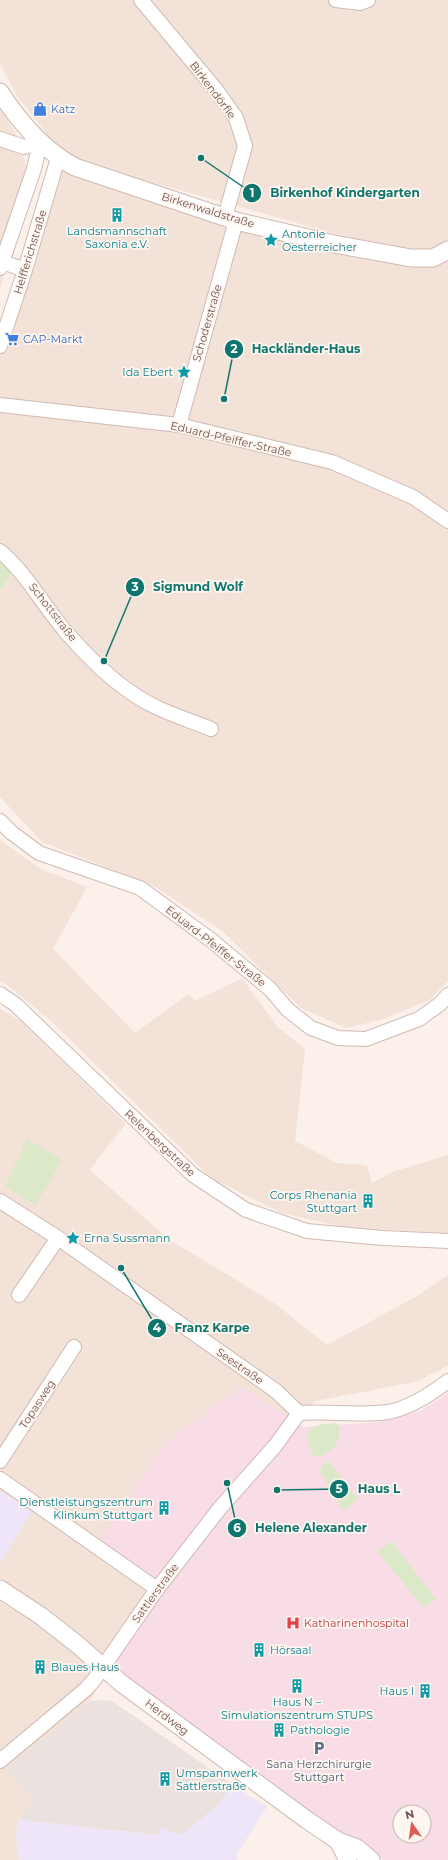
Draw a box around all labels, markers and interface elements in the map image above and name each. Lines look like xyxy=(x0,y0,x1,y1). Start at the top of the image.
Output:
street label: Birkendörfle xyxy=(187,59,239,122)
shop icon: Katz xyxy=(32,101,48,117)
place label: Katz xyxy=(51,102,76,116)
callout: Birkenhof Kindergarten xyxy=(242,181,428,205)
text: 1 xyxy=(250,185,254,200)
text: Birkenhof Kindergarten xyxy=(270,185,420,200)
street label: Birkenwaldstraße xyxy=(160,189,257,231)
building icon: Landsmannschaft Saxonia e.V. xyxy=(109,207,125,223)
street label: Helfferichstraße xyxy=(10,208,50,296)
place label: Landsmannschaft Saxonia e.V. xyxy=(67,224,167,251)
place label: Antonie Oesterreicher xyxy=(282,227,357,254)
place icon: Antonie Oesterreicher xyxy=(263,232,279,248)
street label: Schoderstraße xyxy=(189,282,225,363)
supermarket icon: CAP-Markt xyxy=(4,331,20,347)
place label: CAP-Markt xyxy=(23,332,83,346)
callout: Hackländer-Haus xyxy=(224,337,369,361)
text: 2 xyxy=(230,341,238,356)
text: Hackländer-Haus xyxy=(252,341,361,356)
place icon: Ida Ebert xyxy=(176,364,192,380)
place label: Ida Ebert xyxy=(122,365,174,379)
street label: Eduard-Pfeiffer-Straße xyxy=(169,418,293,460)
callout: Sigmund Wolf xyxy=(125,575,251,599)
text: 3 xyxy=(130,579,139,594)
text: Sigmund Wolf xyxy=(153,579,244,594)
street label: Schottstraße xyxy=(26,580,80,644)
street label: Eduard-Pfeiffer-Straße xyxy=(163,902,269,990)
street label: Relenbergstraße xyxy=(122,1107,199,1180)
place label: Corps Rhenania Stuttgart xyxy=(270,1188,358,1215)
building icon: Corps Rhenania Stuttgart xyxy=(360,1193,376,1209)
place icon: Erna Sussmann xyxy=(65,1230,81,1246)
place label: Erna Sussmann xyxy=(84,1231,170,1245)
callout: Franz Karpe xyxy=(147,1316,258,1340)
text: 4 xyxy=(153,1320,162,1335)
text: Franz Karpe xyxy=(175,1320,250,1335)
street label: Seestraße xyxy=(214,1345,267,1388)
street label: Topasweg xyxy=(16,1377,58,1431)
callout: Haus L xyxy=(329,1477,408,1501)
text: 5 xyxy=(335,1481,343,1496)
text: Haus L xyxy=(358,1481,401,1496)
place label: Dienstleistungszentrum Klinkum Stuttgart xyxy=(19,1495,154,1522)
building icon: Dienstleistungszentrum Klinkum Stuttgart xyxy=(156,1500,172,1516)
callout: Helene Alexander xyxy=(227,1516,375,1540)
text: 6 xyxy=(233,1520,241,1535)
text: Helene Alexander xyxy=(255,1520,367,1535)
street label: Sattlerstraße xyxy=(129,1560,182,1626)
hospital icon: Katharinenhospital xyxy=(285,1615,301,1631)
place label: Katharinenhospital xyxy=(304,1616,409,1630)
building icon: Hörsaal xyxy=(251,1642,267,1658)
place label: Hörsaal xyxy=(270,1643,312,1657)
building icon: Blaues Haus xyxy=(32,1659,48,1675)
place label: Blaues Haus xyxy=(51,1660,120,1674)
building icon: Haus N – Simulationszentrum STUPS xyxy=(289,1678,305,1694)
building icon: Haus I xyxy=(417,1683,433,1699)
place label: Haus I xyxy=(380,1684,414,1698)
place label: Haus N – Simulationszentrum STUPS xyxy=(221,1695,373,1722)
street label: Herdweg xyxy=(142,1696,192,1738)
building icon: Pathologie xyxy=(271,1722,287,1738)
place label: Pathologie xyxy=(290,1723,350,1737)
parking icon: Sana Herzchirurgie Stuttgart xyxy=(311,1740,327,1756)
place label: Sana Herzchirurgie Stuttgart xyxy=(266,1757,372,1784)
place label: Umspannwerk Sattlerstraße xyxy=(176,1766,258,1793)
building icon: Umspannwerk Sattlerstraße xyxy=(157,1771,173,1787)
north arrow xyxy=(392,1804,432,1844)
text: N xyxy=(404,1806,416,1822)

